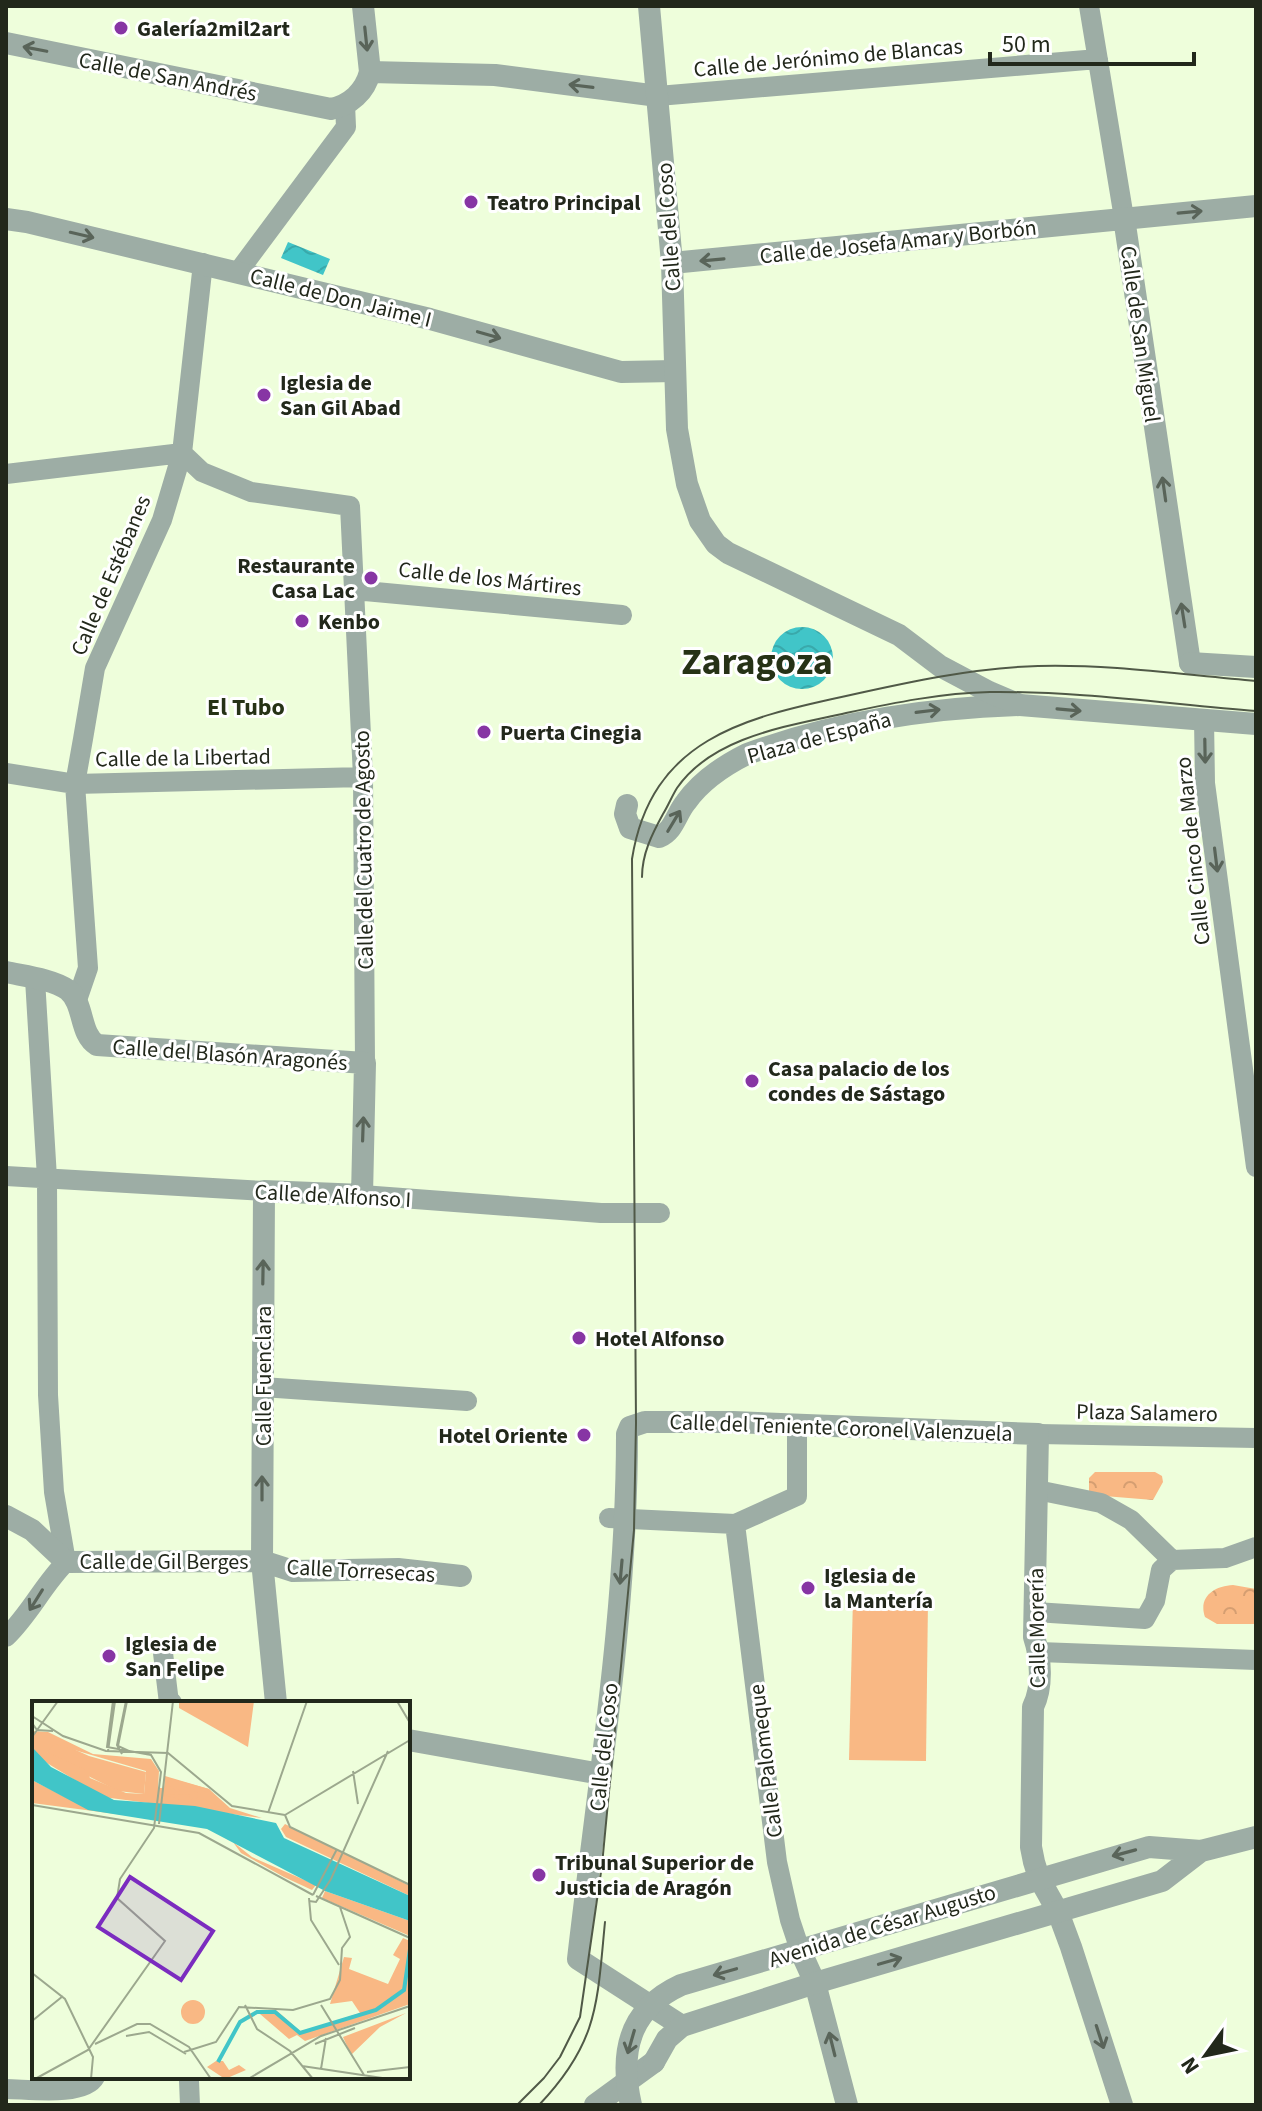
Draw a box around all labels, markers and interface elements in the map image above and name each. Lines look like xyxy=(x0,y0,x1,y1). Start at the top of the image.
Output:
place label: Galería2mil2art xyxy=(137,13,291,45)
scale bar xyxy=(990,16,1194,66)
marker: Galería2mil2art xyxy=(112,19,130,37)
one-way arrow xyxy=(359,25,374,52)
text: 50 m xyxy=(1002,27,1051,62)
street label: Calle de Jerónimo de Blancas xyxy=(692,30,964,86)
one-way arrow xyxy=(22,41,48,56)
street label: Calle de San Andrés xyxy=(76,44,260,110)
one-way arrow xyxy=(568,78,595,93)
street label: Calle del Coso xyxy=(649,162,689,292)
place label: Teatro Principal xyxy=(487,187,641,219)
marker: Teatro Principal xyxy=(462,193,480,211)
one-way arrow xyxy=(1176,205,1203,220)
street label: Calle de Josefa Amar y Borbón xyxy=(758,212,1038,272)
one-way arrow xyxy=(69,228,95,243)
street label: Calle de San Miguel xyxy=(1112,244,1168,424)
one-way arrow xyxy=(699,253,726,268)
street label: Calle de Don Jaime I xyxy=(247,260,435,336)
one-way arrow xyxy=(475,329,501,344)
place label: Iglesia de San Gil Abad xyxy=(280,367,401,424)
marker: Iglesia de San Gil Abad xyxy=(255,386,273,404)
one-way arrow xyxy=(1156,477,1171,502)
street label: Calle de Estébanes xyxy=(63,490,159,660)
place label: Restaurante Casa Lac xyxy=(237,550,355,607)
street label: Calle de los Mártires xyxy=(397,553,583,605)
marker: Restaurante Casa Lac xyxy=(362,569,380,587)
one-way arrow xyxy=(1175,602,1190,628)
place label: Kenbo xyxy=(318,606,380,638)
marker: Kenbo xyxy=(293,612,311,630)
district label: Zaragoza xyxy=(681,635,833,689)
district label: El Tubo xyxy=(207,690,285,725)
street label: Plaza de España xyxy=(744,703,895,773)
one-way arrow xyxy=(914,703,941,718)
one-way arrow xyxy=(1055,703,1082,718)
place label: Puerta Cinegia xyxy=(500,717,642,749)
marker: Puerta Cinegia xyxy=(475,723,493,741)
street label: Calle del Cuatro de Agosto xyxy=(346,730,382,970)
one-way arrow xyxy=(1197,737,1213,764)
street label: Calle de la Libertad xyxy=(95,740,271,776)
street label: Calle Cinco de Marzo xyxy=(1167,755,1219,947)
one-way arrow xyxy=(666,811,682,833)
one-way arrow xyxy=(1209,847,1224,872)
street label: Calle del Blasón Aragonés xyxy=(111,1031,349,1079)
place label: Casa palacio de los condes de Sástago xyxy=(768,1053,950,1110)
marker: Casa palacio de los condes de Sástago xyxy=(743,1072,761,1090)
one-way arrow xyxy=(356,1116,371,1143)
street label: Calle de Alfonso I xyxy=(254,1176,412,1216)
one-way arrow xyxy=(255,1259,271,1286)
street label: Calle Fuenclara xyxy=(248,1306,280,1446)
place label: Hotel Alfonso xyxy=(595,1323,725,1355)
marker: Hotel Alfonso xyxy=(570,1329,588,1347)
street label: Plaza Salamero xyxy=(1076,1396,1218,1430)
street label: Calle del Teniente Coronel Valenzuela xyxy=(669,1406,1013,1450)
place label: Hotel Oriente xyxy=(438,1420,568,1452)
marker: Hotel Oriente xyxy=(575,1426,593,1444)
one-way arrow xyxy=(254,1475,270,1502)
street label: Calle de Gil Berges xyxy=(80,1546,248,1578)
street label: Calle Torresecas xyxy=(286,1551,436,1591)
one-way arrow xyxy=(613,1558,628,1585)
place label: Iglesia de la Mantería xyxy=(824,1560,933,1617)
street label: Calle Morería xyxy=(1020,1567,1054,1689)
marker: Iglesia de la Mantería xyxy=(799,1579,817,1597)
one-way arrow xyxy=(28,1588,44,1611)
place label: Iglesia de San Felipe xyxy=(125,1628,225,1685)
marker: Iglesia de San Felipe xyxy=(100,1647,118,1665)
street label: Calle del Coso xyxy=(581,1681,627,1813)
street label: Calle Palomeque xyxy=(741,1682,791,1840)
inset map xyxy=(32,1701,410,2079)
place label: Tribunal Superior de Justicia de Aragón xyxy=(555,1847,754,1904)
one-way arrow xyxy=(1112,1847,1138,1862)
marker: Tribunal Superior de Justicia de Aragón xyxy=(530,1866,548,1884)
street label: Avenida de César Augusto xyxy=(765,1876,1000,1976)
one-way arrow xyxy=(877,1953,903,1968)
one-way arrow xyxy=(713,1966,738,1980)
north arrow xyxy=(1166,2015,1246,2095)
one-way arrow xyxy=(1093,2024,1108,2050)
one-way arrow xyxy=(623,2028,638,2054)
one-way arrow xyxy=(824,2031,839,2057)
text: N xyxy=(1173,2050,1207,2080)

